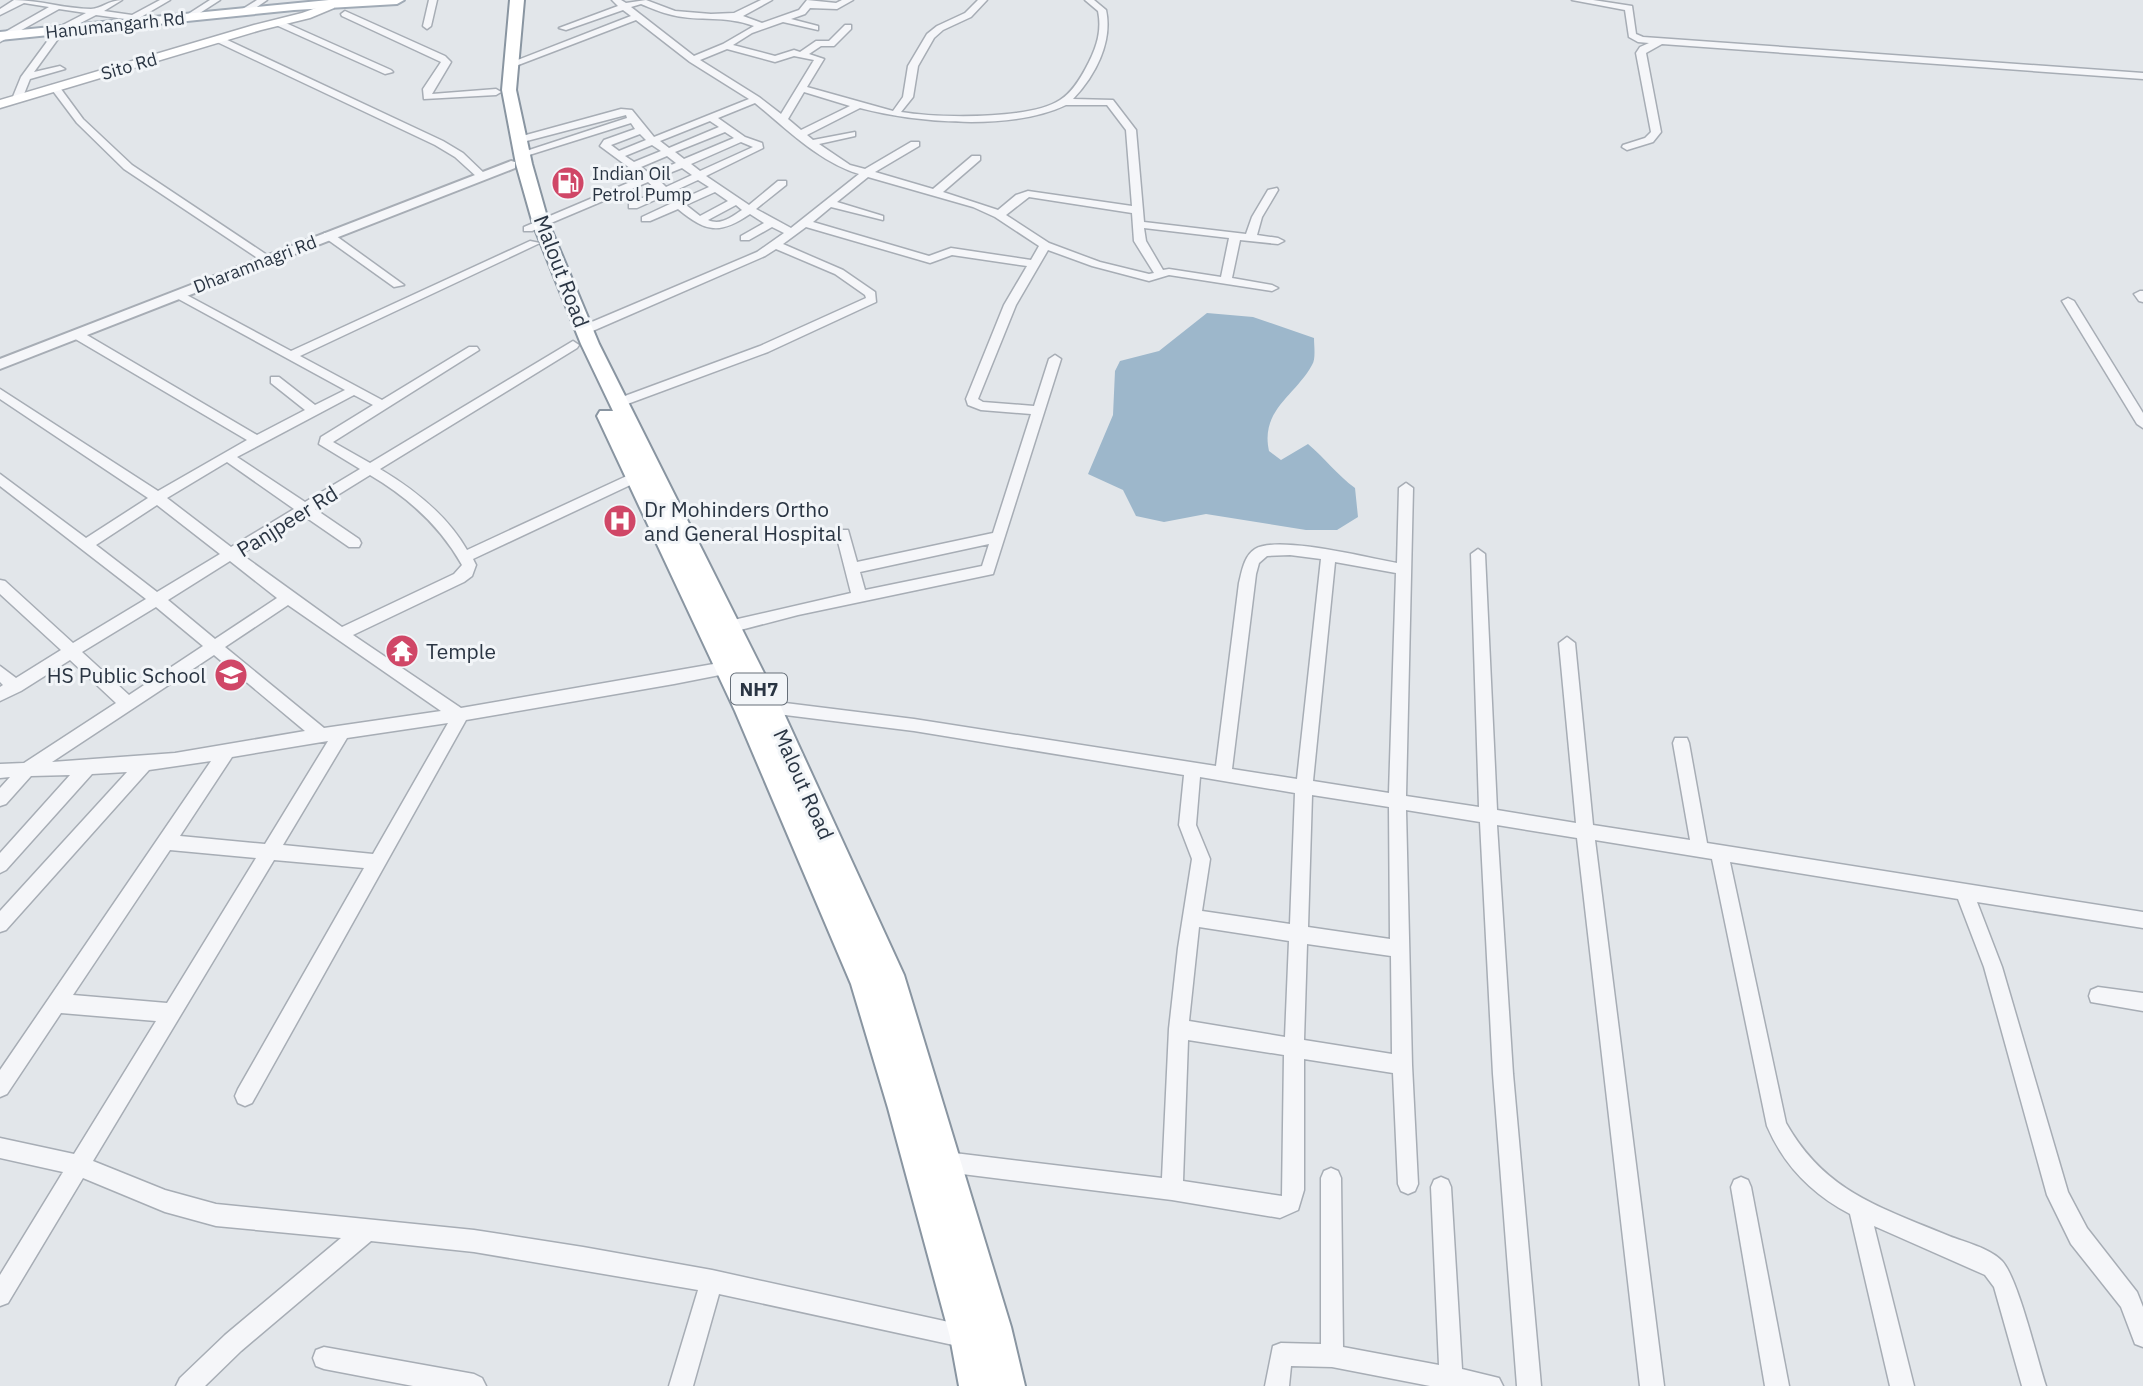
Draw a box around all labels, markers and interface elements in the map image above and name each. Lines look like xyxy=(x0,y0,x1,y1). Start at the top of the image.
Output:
street label: Hanumangarh Rd xyxy=(44,6,186,44)
street label: Sito Rd xyxy=(98,47,160,85)
place label: Indian Oil Petrol Pump xyxy=(592,162,692,206)
fuel station icon: Indian Oil Petrol Pump xyxy=(549,164,587,202)
street label: Malout Road xyxy=(528,211,596,331)
street label: Dharamnagri Rd xyxy=(190,230,320,298)
street label: Panjpeer Rd xyxy=(231,479,343,563)
place label: Dr Mohinders Ortho and General Hospital xyxy=(644,495,842,547)
hospital icon: Dr Mohinders Ortho and General Hospital xyxy=(601,502,639,540)
temple icon: Temple xyxy=(383,632,421,670)
place label: Temple xyxy=(426,637,496,665)
school or university icon: HS Public School xyxy=(212,656,250,694)
place label: HS Public School xyxy=(47,661,206,689)
road number: NH7 xyxy=(731,674,787,704)
street label: Malout Road xyxy=(767,724,841,844)

